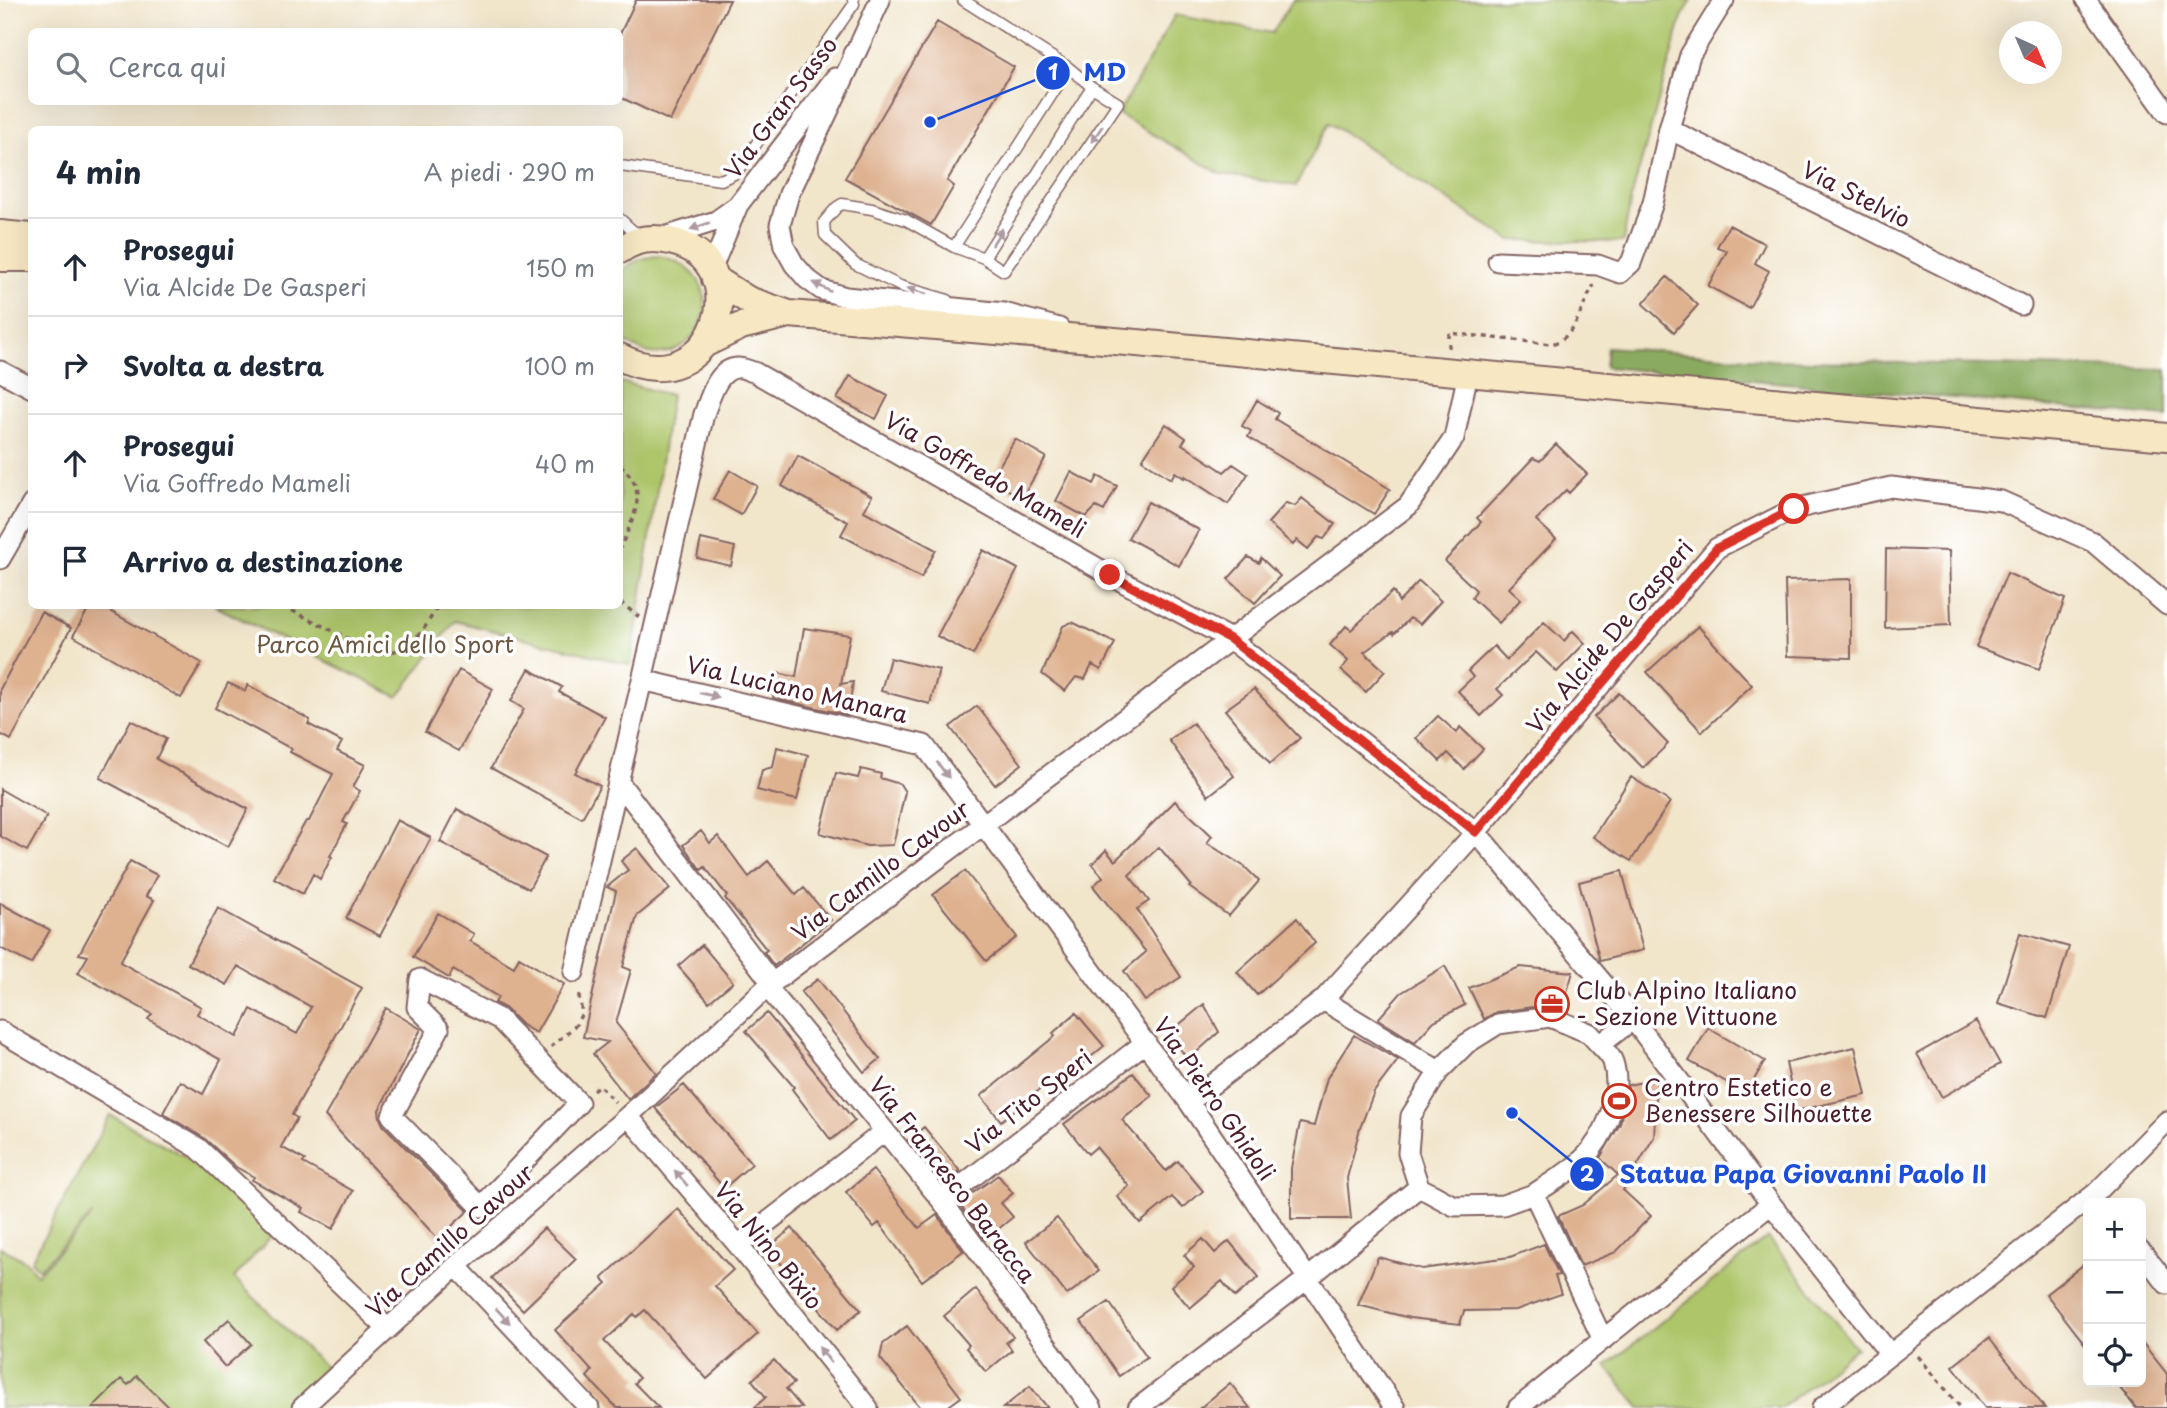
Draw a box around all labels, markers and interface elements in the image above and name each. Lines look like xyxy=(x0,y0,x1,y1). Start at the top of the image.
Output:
north arrow xyxy=(1999,21,2062,84)
search box xyxy=(28,28,623,105)
street label: Via Gran Sasso xyxy=(715,29,845,186)
text: Cerca qui xyxy=(108,47,227,86)
icon: search xyxy=(52,48,90,86)
callout: MD xyxy=(1035,51,1141,96)
text: MD xyxy=(1084,53,1126,89)
text: 1 xyxy=(1048,55,1058,87)
one-way arrow xyxy=(1090,125,1104,143)
text: 4 min xyxy=(56,149,142,194)
street label: Via Stelvio xyxy=(1796,151,1917,236)
text: A piedi · 290 m xyxy=(424,154,595,189)
one-way arrow xyxy=(690,221,711,232)
one-way arrow xyxy=(991,228,1004,247)
text: Prosegui xyxy=(123,230,235,269)
icon: ahead xyxy=(56,248,94,286)
text: 150 m xyxy=(526,250,595,285)
text: Via Alcide De Gasperi xyxy=(123,269,367,304)
one-way arrow xyxy=(812,281,831,293)
one-way arrow xyxy=(906,285,927,295)
icon: right xyxy=(56,346,94,384)
text: Svolta a destra xyxy=(123,346,324,385)
text: 100 m xyxy=(525,348,595,383)
street label: Via Goffredo Mameli xyxy=(878,402,1093,546)
text: Prosegui xyxy=(123,426,235,465)
icon: ahead xyxy=(56,444,94,482)
text: 40 m xyxy=(535,446,595,481)
text: Via Goffredo Mameli xyxy=(123,465,351,500)
route start xyxy=(1778,493,1809,524)
street label: Via Alcide De Gasperi xyxy=(1517,531,1701,741)
icon: arrive xyxy=(56,542,94,580)
text: Arrivo a destinazione xyxy=(123,542,403,581)
route end xyxy=(1094,559,1125,590)
park label: Parco Amici dello Sport xyxy=(256,626,514,661)
street label: Via Luciano Manara xyxy=(683,646,912,731)
one-way arrow xyxy=(698,690,720,701)
one-way arrow xyxy=(935,761,949,779)
street label: Via Camillo Cavour xyxy=(784,791,977,949)
place label: Club Alpino Italiano - Sezione Vittuone xyxy=(1576,972,1797,1033)
office icon: Club Alpino Italiano - Sezione Vittuone xyxy=(1533,985,1571,1023)
street label: Via Pietro Ghidoli xyxy=(1146,1009,1285,1187)
street label: Via Tito Speri xyxy=(957,1040,1099,1162)
street label: Via Francesco Baracca xyxy=(861,1068,1046,1290)
place label: Centro Estetico e Benessere Silhouette xyxy=(1644,1069,1872,1130)
sports icon: Centro Estetico e Benessere Silhouette xyxy=(1600,1082,1638,1120)
callout: Statua Papa Giovanni Paolo II xyxy=(1570,1152,2002,1197)
street label: Via Camillo Cavour xyxy=(357,1155,541,1325)
text: Statua Papa Giovanni Paolo II xyxy=(1619,1155,1987,1191)
text: 2 xyxy=(1580,1157,1595,1189)
one-way arrow xyxy=(674,1170,689,1187)
street label: Via Nino Bixio xyxy=(706,1173,832,1317)
map controls xyxy=(2083,1198,2146,1387)
button: + xyxy=(2083,1198,2146,1261)
button: − xyxy=(2083,1261,2146,1324)
one-way arrow xyxy=(494,1307,510,1324)
button: locate xyxy=(2083,1324,2146,1387)
one-way arrow xyxy=(818,1346,833,1363)

